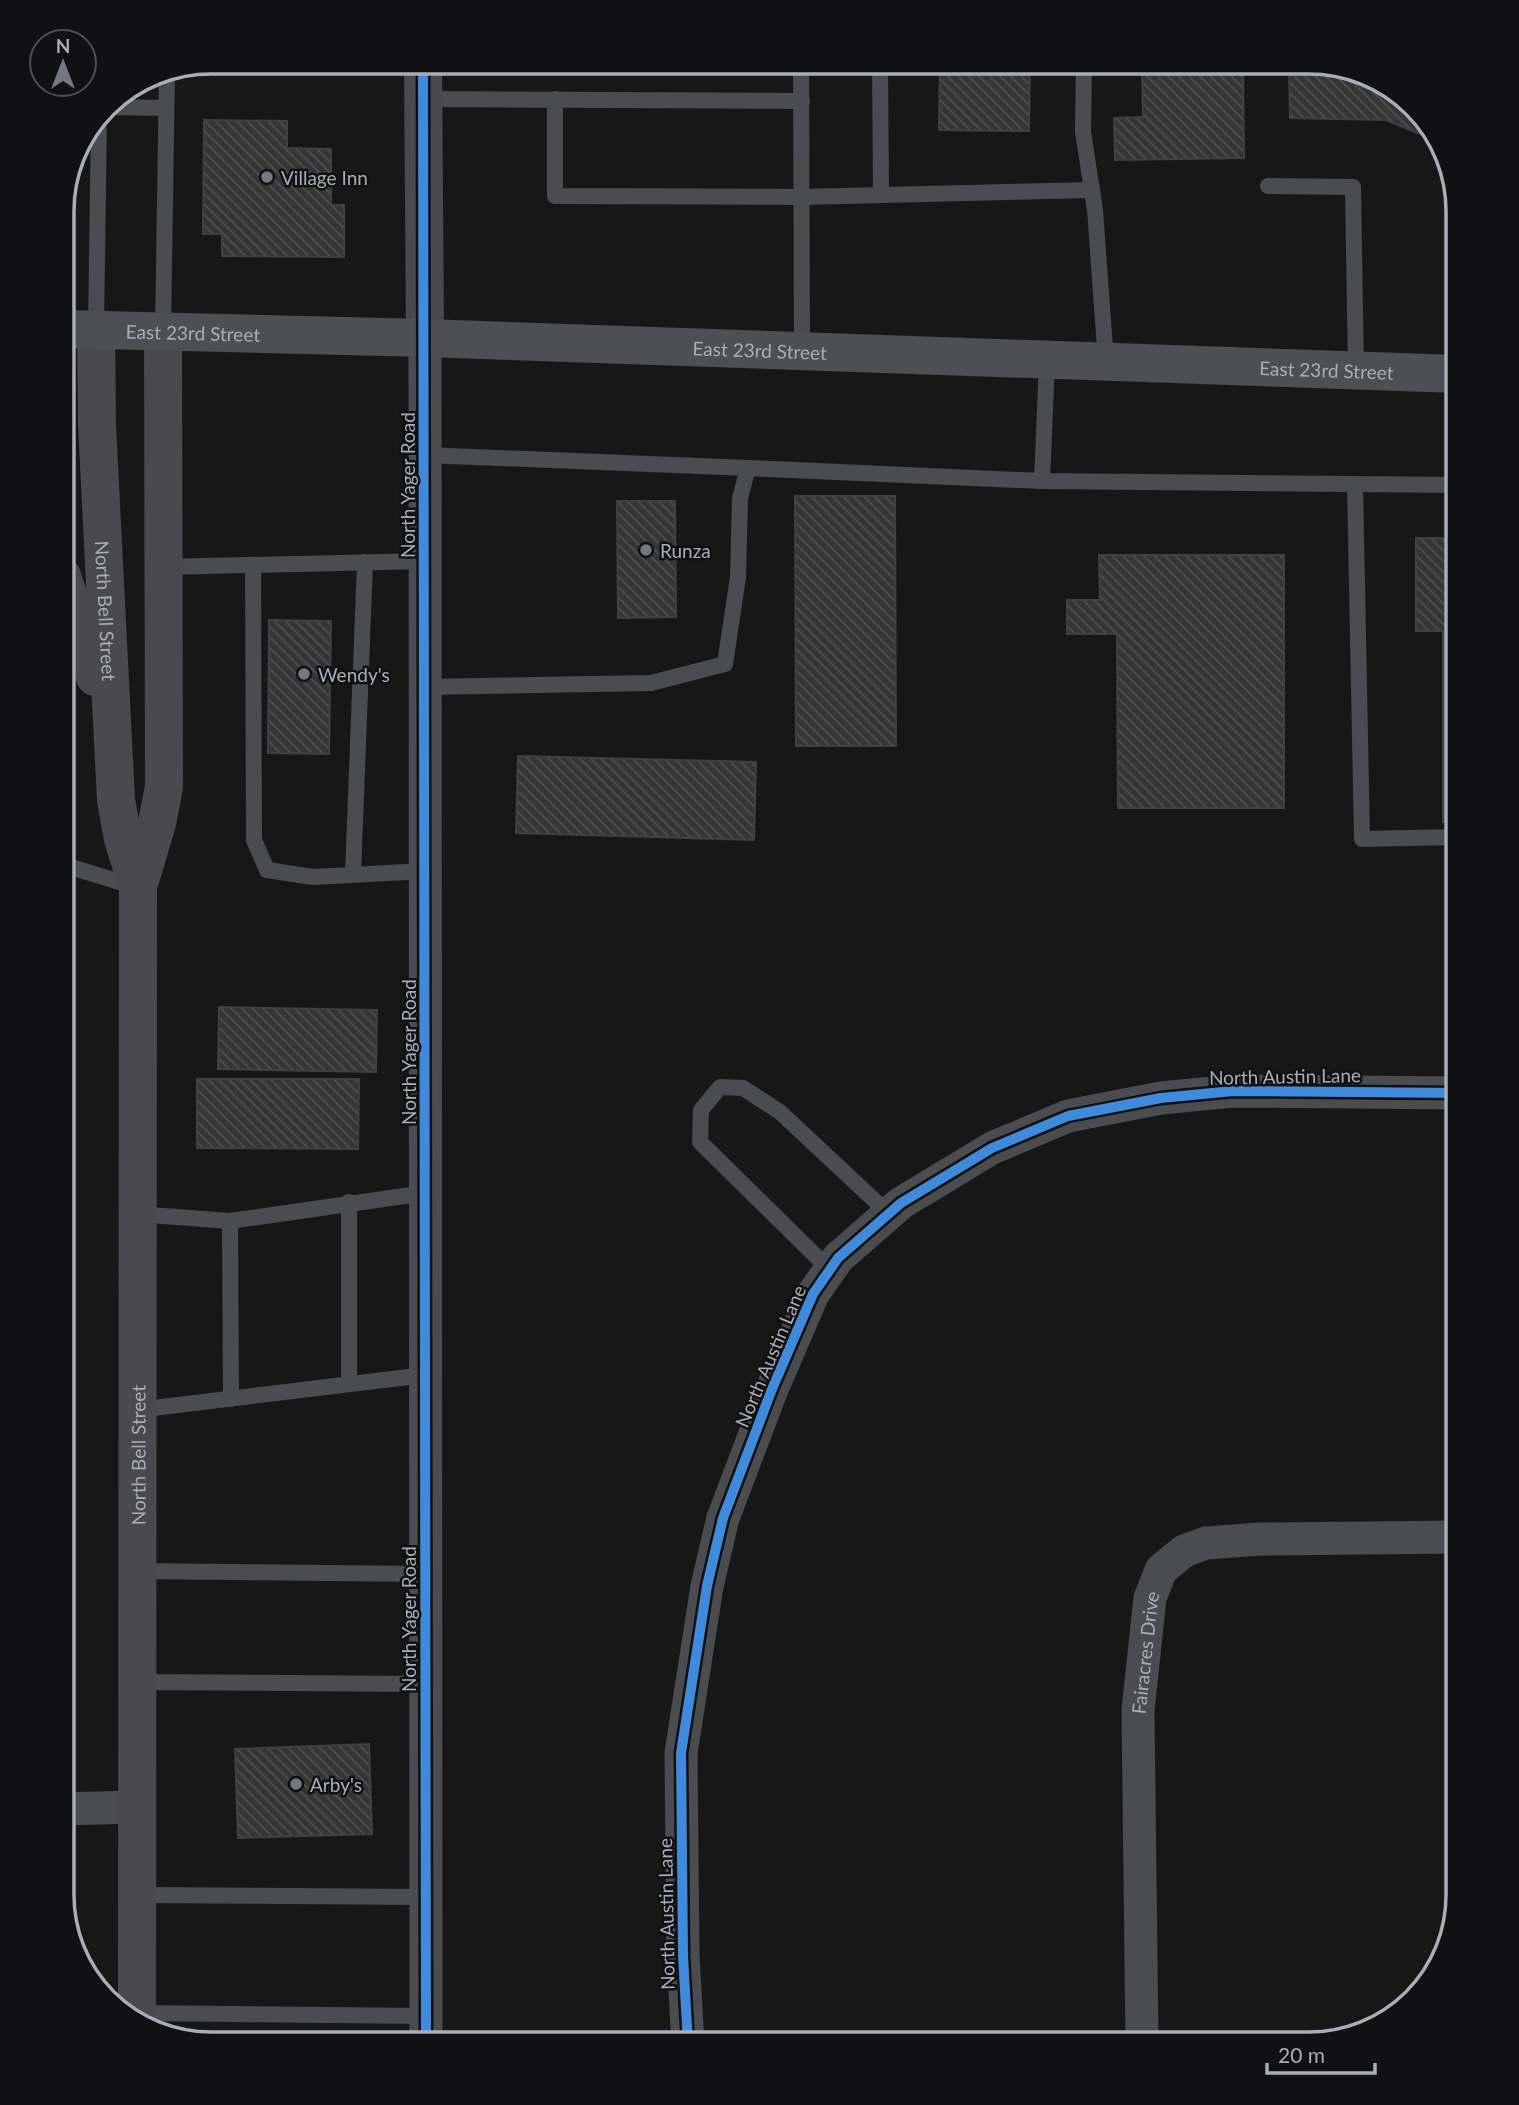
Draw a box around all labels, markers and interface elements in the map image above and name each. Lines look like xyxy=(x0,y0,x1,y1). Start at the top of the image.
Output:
north arrow xyxy=(28,28,98,98)
text: N xyxy=(56,34,70,57)
place label: Village Inn xyxy=(281,166,368,189)
marker: Village Inn xyxy=(259,169,275,185)
street label: East 23rd Street xyxy=(125,319,261,345)
street label: East 23rd Street xyxy=(692,336,827,364)
street label: East 23rd Street xyxy=(1259,356,1394,383)
street label: North Yager Road xyxy=(396,412,419,558)
place label: Runza xyxy=(660,539,711,562)
street label: North Bell Street xyxy=(91,540,121,682)
marker: Runza xyxy=(638,542,654,558)
place label: Wendy's xyxy=(318,663,390,686)
marker: Wendy's xyxy=(296,666,312,682)
street label: North Yager Road xyxy=(397,979,420,1125)
street label: North Austin Lane xyxy=(1209,1063,1361,1089)
street label: North Austin Lane xyxy=(730,1282,810,1430)
street label: North Bell Street xyxy=(126,1385,149,1525)
street label: North Yager Road xyxy=(397,1546,420,1692)
street label: Fairacres Drive xyxy=(1126,1587,1163,1715)
place label: Arby's xyxy=(310,1773,362,1796)
marker: Arby's xyxy=(288,1776,304,1792)
street label: North Austin Lane xyxy=(653,1838,679,1990)
scale bar xyxy=(1267,2032,1376,2076)
text: 20 m xyxy=(1278,2042,1325,2067)

